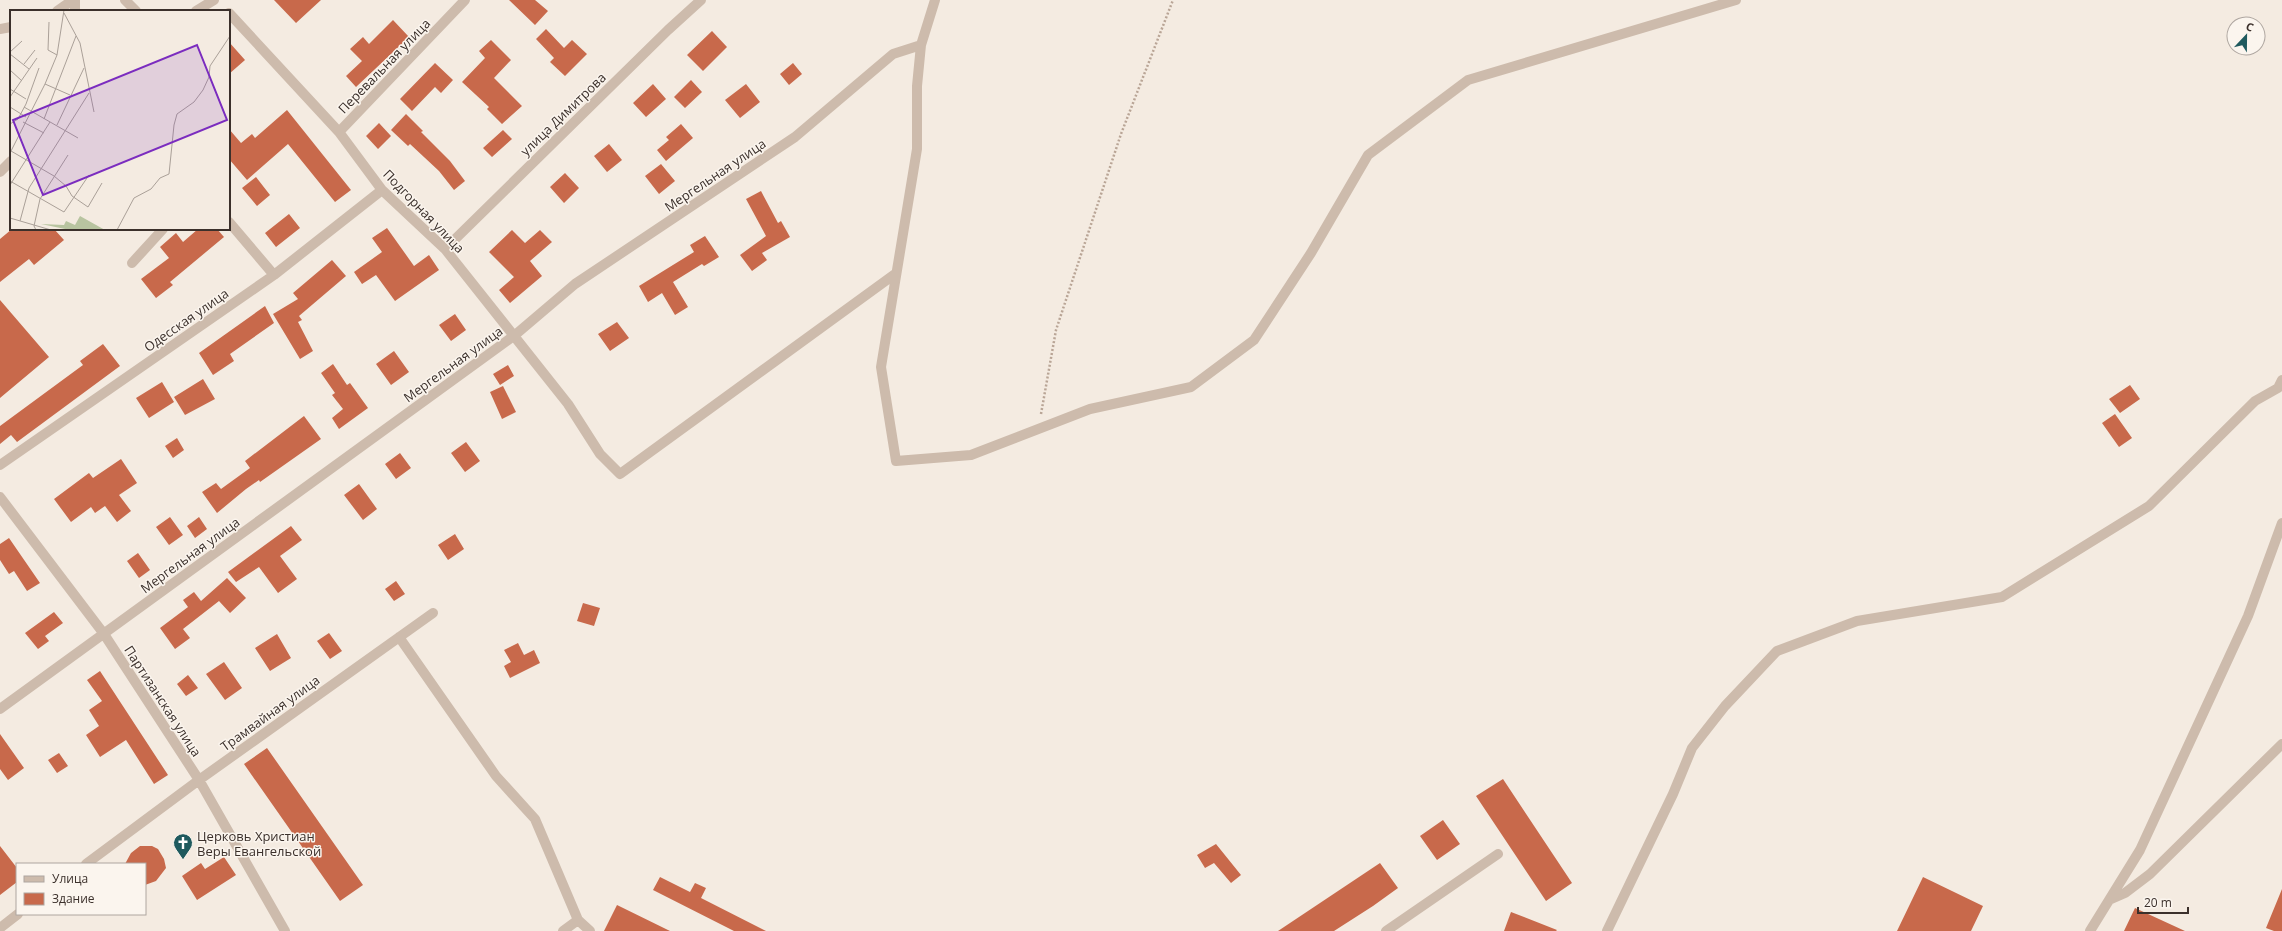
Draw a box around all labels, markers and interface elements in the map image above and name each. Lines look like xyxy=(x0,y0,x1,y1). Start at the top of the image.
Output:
inset map xyxy=(10,10,230,230)
street label: Перевальная улица xyxy=(334,15,434,117)
north arrow xyxy=(2226,16,2266,56)
text: С xyxy=(2244,18,2256,35)
street label: улица Димитрова xyxy=(516,68,610,160)
street label: Мергельная улица xyxy=(661,134,769,216)
street label: Подгорная улица xyxy=(379,165,469,257)
street label: Одесская улица xyxy=(140,284,232,356)
street label: Мергельная улица xyxy=(400,322,506,406)
street label: Мергельная улица xyxy=(137,513,243,597)
street label: Партизанская улица xyxy=(120,642,206,760)
street label: Трамвайная улица xyxy=(217,671,323,755)
place label: Церковь Христиан Веры Евангельской xyxy=(197,827,321,860)
church icon: Церковь Христиан Веры Евангельской xyxy=(172,832,194,860)
legend xyxy=(16,863,146,915)
text: Улица xyxy=(52,870,88,887)
scale bar xyxy=(2138,889,2188,915)
text: Здание xyxy=(52,890,95,907)
text: 20 m xyxy=(2144,894,2172,911)

